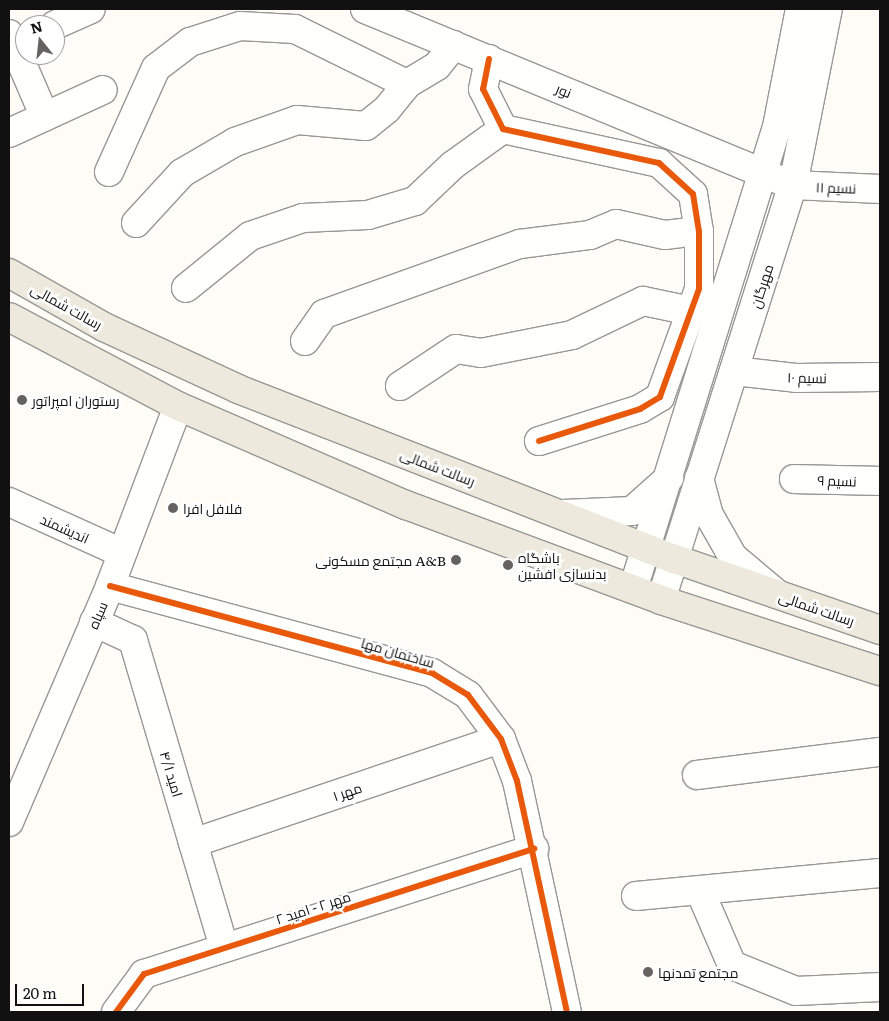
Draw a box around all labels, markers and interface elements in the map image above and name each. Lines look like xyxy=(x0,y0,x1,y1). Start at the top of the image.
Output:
north arrow xyxy=(15,15,65,65)
text: N xyxy=(28,15,45,38)
street label: نور xyxy=(554,79,574,101)
street label: نسیم ۱۱ xyxy=(815,178,857,196)
street label: مهرگان xyxy=(746,262,776,310)
street label: رسالت شمالی xyxy=(28,280,106,332)
street label: نسیم ۱۰ xyxy=(787,368,827,386)
place label: رستوران امپراتور xyxy=(32,392,119,408)
marker: رستوران امپراتور xyxy=(16,394,28,406)
street label: رسالت شمالی xyxy=(398,445,478,489)
street label: نسیم ۹ xyxy=(817,471,857,489)
place label: فلافل افرا xyxy=(183,500,242,516)
marker: فلافل افرا xyxy=(167,502,179,514)
street label: اندیشمند xyxy=(38,510,92,546)
place label: باشگاه بدنسازی افشین xyxy=(518,549,606,582)
place label: مجتمع مسکونی A&B xyxy=(315,552,446,568)
marker: مجتمع مسکونی A&B xyxy=(450,554,462,566)
marker: باشگاه بدنسازی افشین xyxy=(502,559,514,571)
street label: رسالت شمالی xyxy=(777,587,857,629)
street label: سپاه xyxy=(84,599,110,631)
street label: ساختمان مها xyxy=(359,633,437,671)
street label: امید ۴/۱ xyxy=(157,749,187,799)
street label: مهر ۱ xyxy=(330,778,364,804)
street label: مهر ۲ - امید ۲ xyxy=(273,887,353,927)
place label: مجتمع تمدنها xyxy=(658,964,738,980)
marker: مجتمع تمدنها xyxy=(642,966,654,978)
scale bar xyxy=(18,974,86,1006)
text: 20 m xyxy=(23,981,57,1004)

